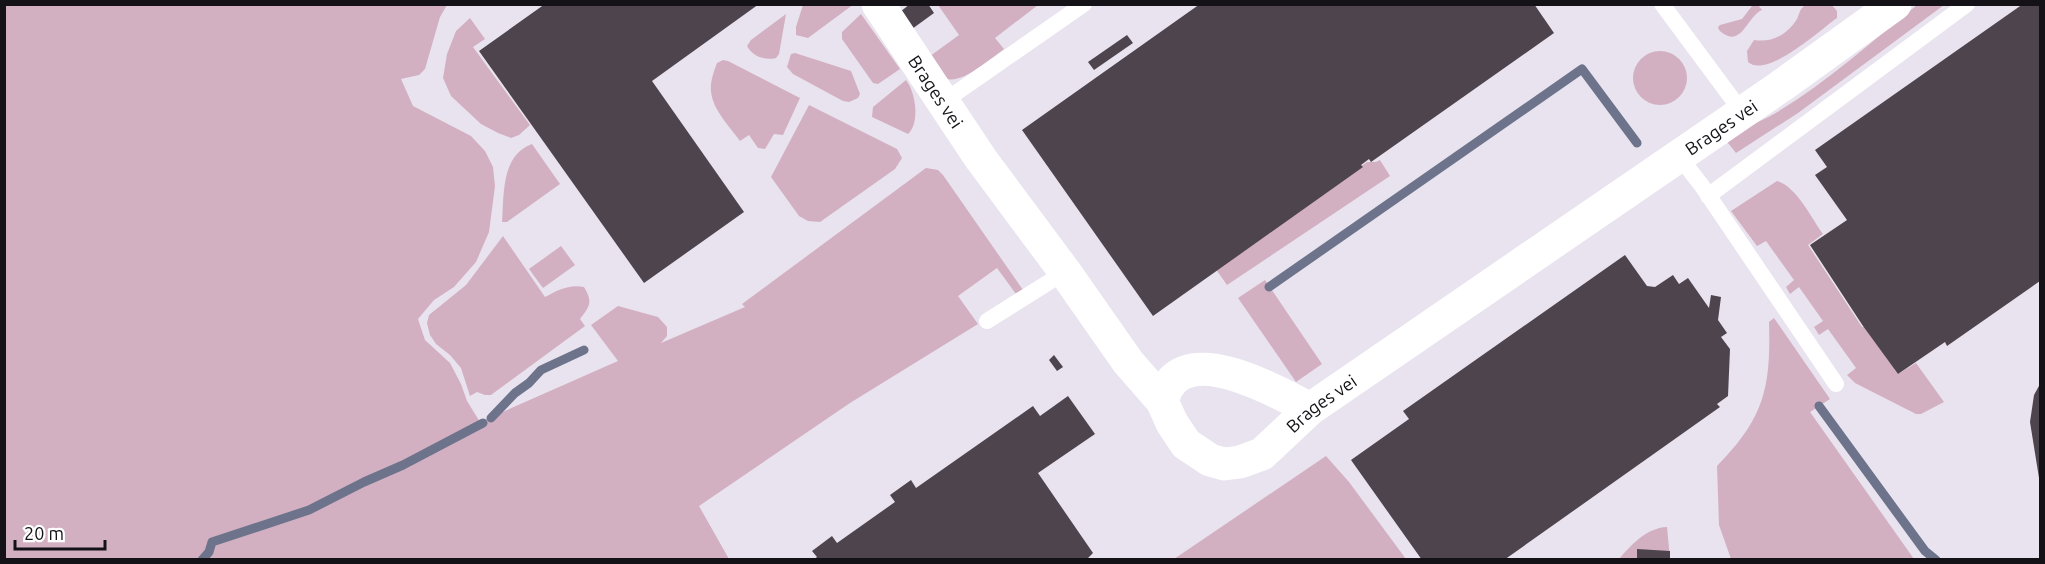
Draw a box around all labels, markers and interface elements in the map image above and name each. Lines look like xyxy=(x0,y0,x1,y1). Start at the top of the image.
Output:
street label: Brages vei xyxy=(905,51,967,131)
street label: Brages vei xyxy=(1681,95,1761,159)
street label: Brages vei xyxy=(1282,370,1360,436)
scale bar xyxy=(15,513,105,551)
text: 20 m xyxy=(24,523,64,543)

